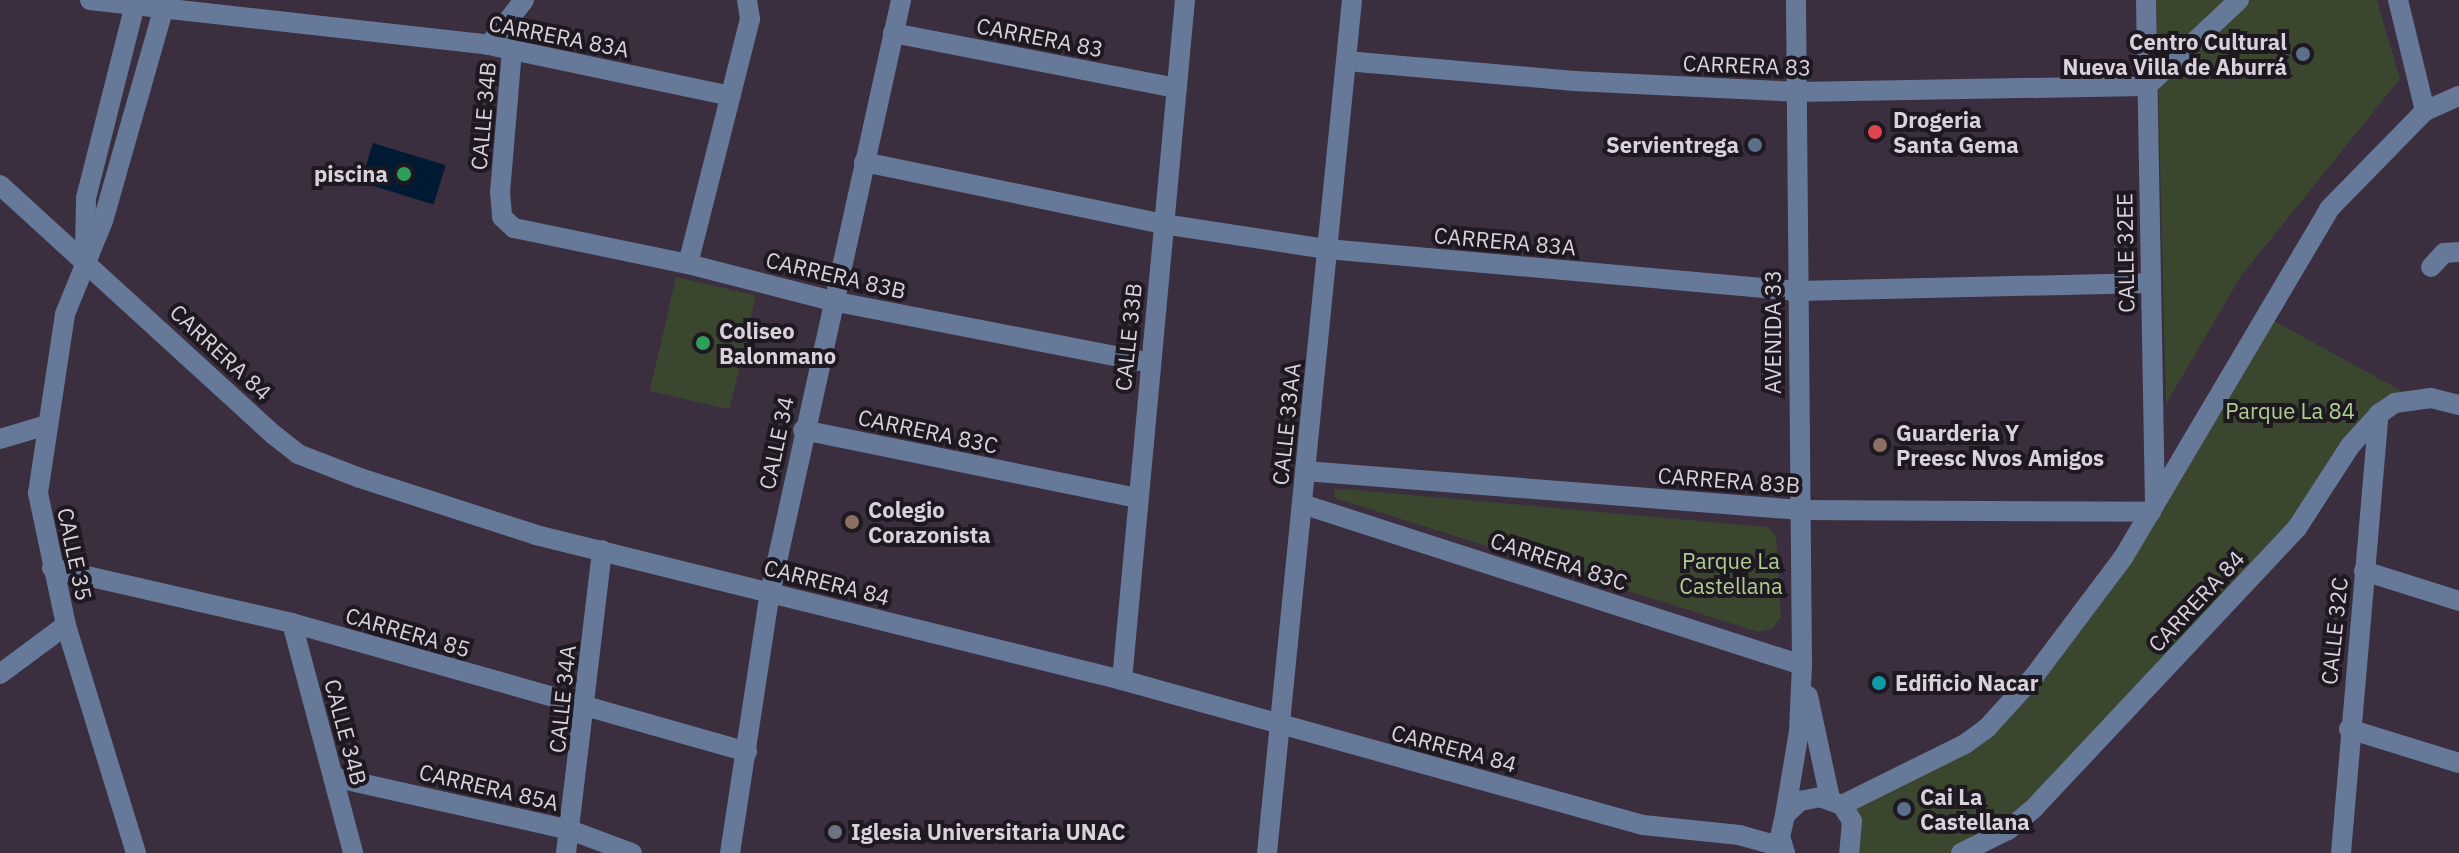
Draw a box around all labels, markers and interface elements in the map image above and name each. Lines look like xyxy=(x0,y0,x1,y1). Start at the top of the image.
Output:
street label: CARRERA 83A xyxy=(486,9,632,63)
street label: CARRERA 83 xyxy=(974,12,1106,62)
place label: Centro Cultural Nueva Villa de Aburrá xyxy=(2063,28,2287,80)
marker: Centro Cultural Nueva Villa de Aburrá xyxy=(2294,45,2312,63)
street label: CARRERA 83 xyxy=(1682,50,1812,80)
street label: CALLE 34B xyxy=(465,61,501,171)
place label: Drogeria Santa Gema xyxy=(1893,106,2019,158)
marker: Drogeria Santa Gema xyxy=(1864,121,1886,143)
place label: Servientrega xyxy=(1606,132,1739,158)
marker: Servientrega xyxy=(1746,136,1764,154)
place label: piscina xyxy=(314,161,388,187)
marker: piscina xyxy=(395,165,413,183)
street label: CALLE 32EE xyxy=(2111,193,2139,313)
street label: CARRERA 83A xyxy=(1433,222,1577,260)
street label: CARRERA 83B xyxy=(763,246,909,304)
street label: AVENIDA 33 xyxy=(1760,270,1786,394)
street label: CALLE 33B xyxy=(1109,282,1147,392)
street label: CARRERA 84 xyxy=(165,299,277,405)
place label: Coliseo Balonmano xyxy=(719,317,836,368)
marker: Coliseo Balonmano xyxy=(694,334,712,352)
street label: CALLE 33AA xyxy=(1266,362,1306,486)
street label: CALLE 34 xyxy=(753,394,799,492)
park label: Parque La 84 xyxy=(2225,398,2355,424)
street label: CARRERA 83C xyxy=(856,403,1000,459)
place label: Guarderia Y Preesc Nvos Amigos xyxy=(1896,419,2104,470)
marker: Guarderia Y Preesc Nvos Amigos xyxy=(1871,436,1889,454)
street label: CARRERA 83B xyxy=(1657,462,1801,498)
place label: Colegio Corazonista xyxy=(868,496,991,548)
street label: CALLE 35 xyxy=(52,505,98,603)
marker: Colegio Corazonista xyxy=(843,513,861,531)
street label: CARRERA 83C xyxy=(1487,526,1631,596)
street label: CARRERA 84 xyxy=(2143,545,2249,657)
park label: Parque La Castellana xyxy=(1679,547,1783,598)
street label: CARRERA 84 xyxy=(761,554,893,610)
street label: CALLE 32C xyxy=(2315,576,2353,686)
street label: CARRERA 85 xyxy=(343,602,473,662)
street label: CALLE 34A xyxy=(543,644,581,754)
place label: Edificio Nacar xyxy=(1895,670,2039,696)
marker: Edificio Nacar xyxy=(1870,674,1888,692)
street label: CALLE 34B xyxy=(319,676,373,788)
street label: CARRERA 84 xyxy=(1389,719,1519,777)
street label: CARRERA 85A xyxy=(417,758,561,816)
place label: Cai La Castellana xyxy=(1920,783,2030,834)
marker: Cai La Castellana xyxy=(1895,800,1913,818)
place label: Iglesia Universitaria UNAC xyxy=(851,819,1125,845)
marker: Iglesia Universitaria UNAC xyxy=(826,823,844,841)

